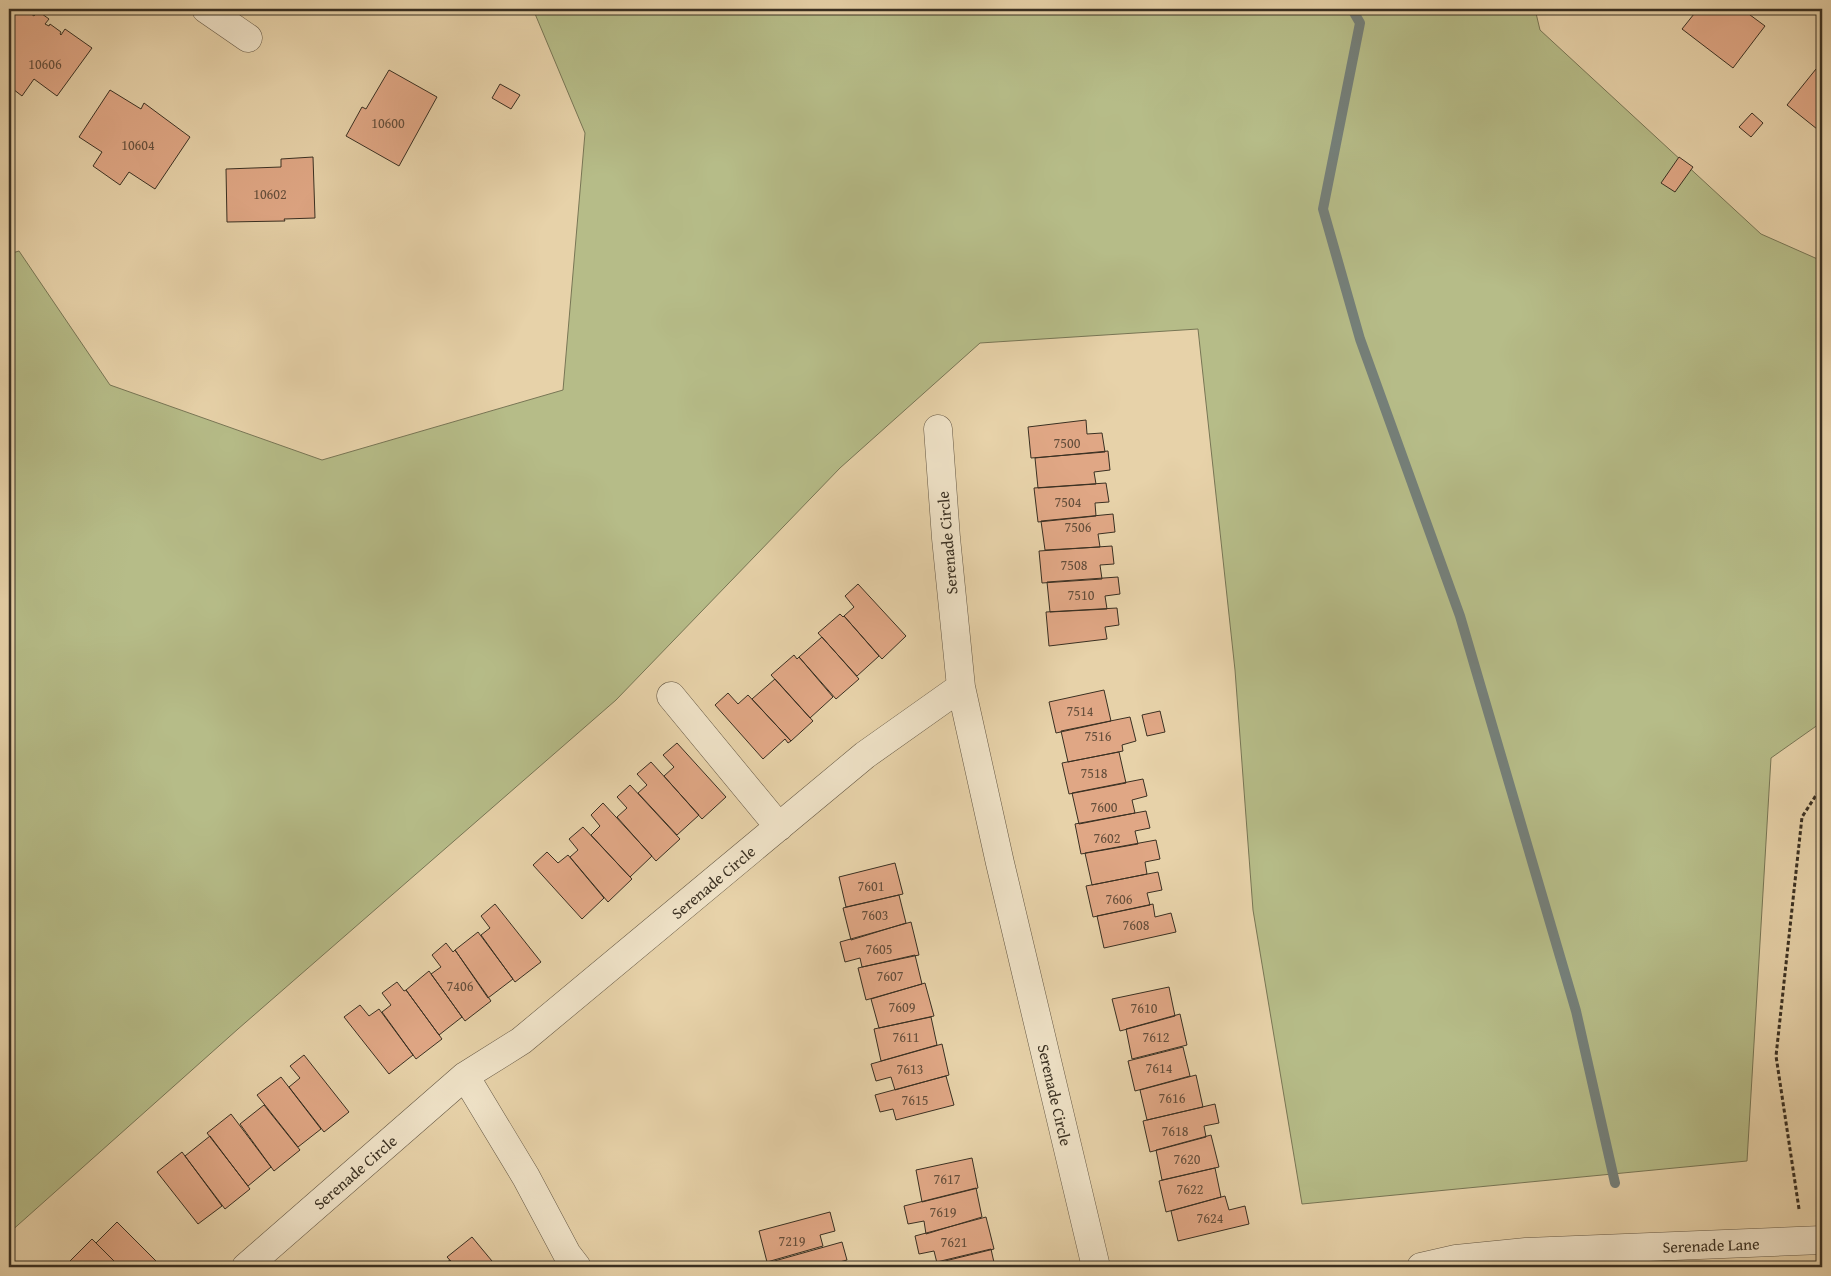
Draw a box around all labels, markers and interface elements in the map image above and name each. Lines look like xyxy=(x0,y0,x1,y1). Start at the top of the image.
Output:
house number: 10606 xyxy=(28,54,62,74)
house number: 10600 xyxy=(371,113,405,133)
house number: 10604 xyxy=(121,135,155,155)
house number: 10602 xyxy=(253,184,287,204)
house number: 7500 xyxy=(1054,433,1081,453)
street label: Serenade Circle xyxy=(931,490,963,596)
house number: 7504 xyxy=(1055,492,1082,512)
house number: 7506 xyxy=(1065,517,1092,537)
house number: 7508 xyxy=(1061,555,1088,575)
house number: 7510 xyxy=(1068,585,1095,605)
house number: 7514 xyxy=(1067,701,1094,721)
house number: 7516 xyxy=(1085,726,1112,746)
house number: 7518 xyxy=(1081,763,1108,783)
house number: 7600 xyxy=(1091,797,1118,817)
house number: 7602 xyxy=(1094,828,1120,848)
street label: Serenade Circle xyxy=(666,839,760,925)
house number: 7601 xyxy=(858,876,884,896)
house number: 7606 xyxy=(1106,889,1133,909)
house number: 7603 xyxy=(862,905,888,925)
house number: 7608 xyxy=(1123,915,1150,935)
house number: 7605 xyxy=(866,939,892,959)
house number: 7607 xyxy=(877,966,904,986)
house number: 7406 xyxy=(447,976,474,996)
house number: 7609 xyxy=(889,997,916,1017)
house number: 7610 xyxy=(1131,998,1158,1018)
house number: 7611 xyxy=(893,1027,919,1047)
house number: 7612 xyxy=(1143,1027,1169,1047)
street label: Serenade Circle xyxy=(1032,1042,1078,1148)
house number: 7614 xyxy=(1146,1058,1173,1078)
house number: 7613 xyxy=(897,1059,923,1079)
house number: 7616 xyxy=(1159,1088,1186,1108)
house number: 7615 xyxy=(902,1090,928,1110)
house number: 7618 xyxy=(1162,1121,1189,1141)
street label: Serenade Circle xyxy=(308,1129,402,1215)
house number: 7620 xyxy=(1174,1149,1201,1169)
house number: 7617 xyxy=(934,1169,961,1189)
house number: 7622 xyxy=(1177,1179,1203,1199)
house number: 7619 xyxy=(930,1202,957,1222)
house number: 7624 xyxy=(1197,1208,1224,1228)
house number: 7219 xyxy=(779,1231,806,1251)
street label: Serenade Lane xyxy=(1662,1231,1760,1259)
house number: 7621 xyxy=(941,1232,967,1252)

